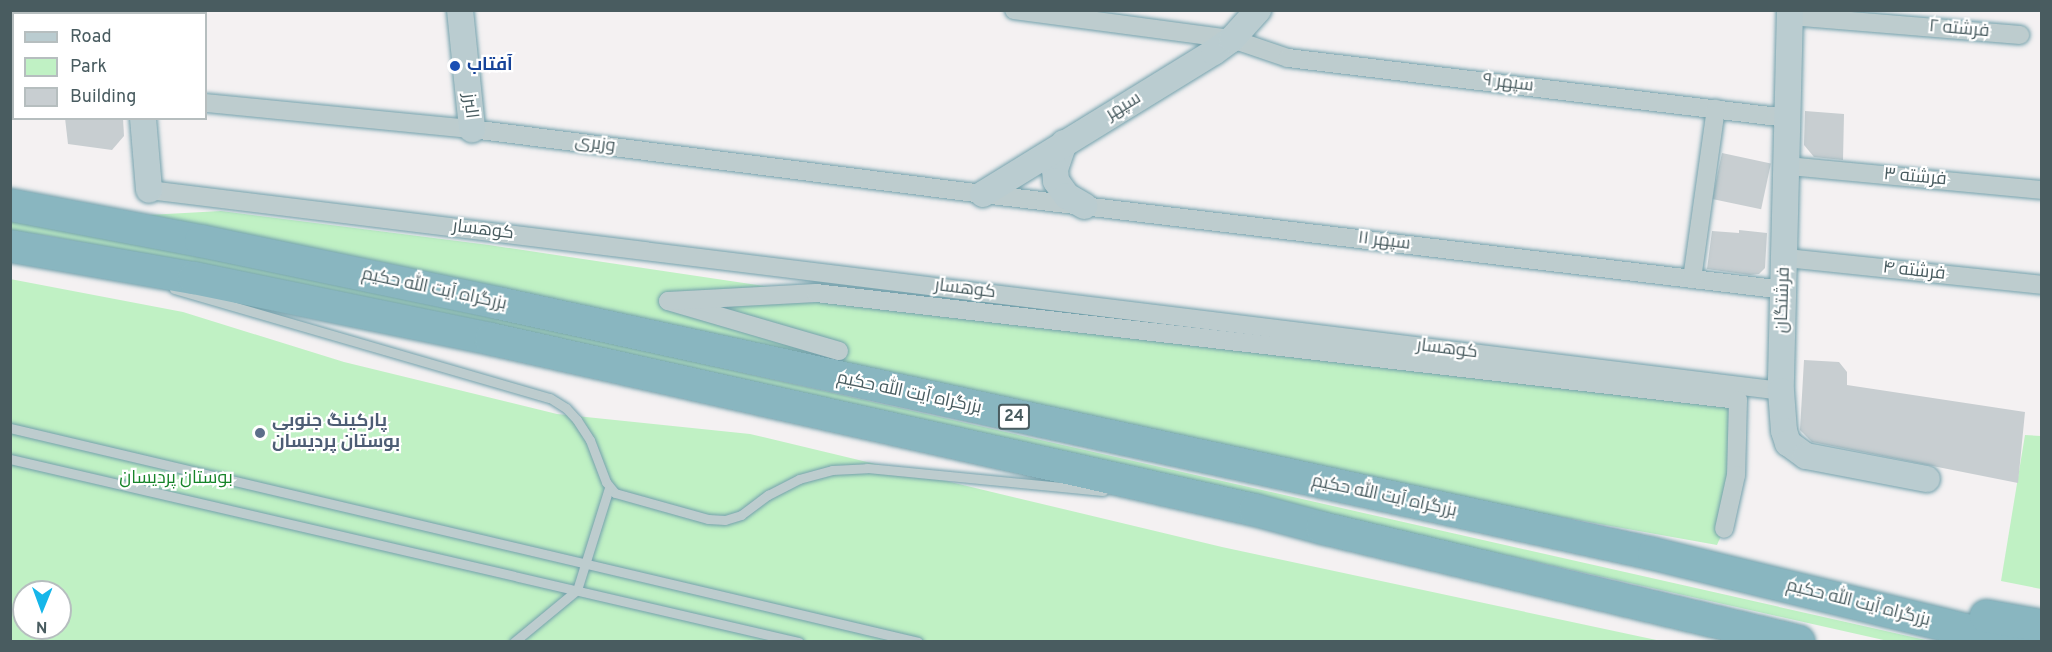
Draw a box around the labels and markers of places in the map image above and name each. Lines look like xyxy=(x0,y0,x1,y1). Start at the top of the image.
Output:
place label: آفتاب xyxy=(467,55,513,77)
marker: آفتاب xyxy=(448,59,462,73)
place label: پارکینگ جنوبی بوستان پردیسان xyxy=(272,412,400,454)
marker: پارکینگ جنوبی بوستان پردیسان xyxy=(253,426,267,440)

